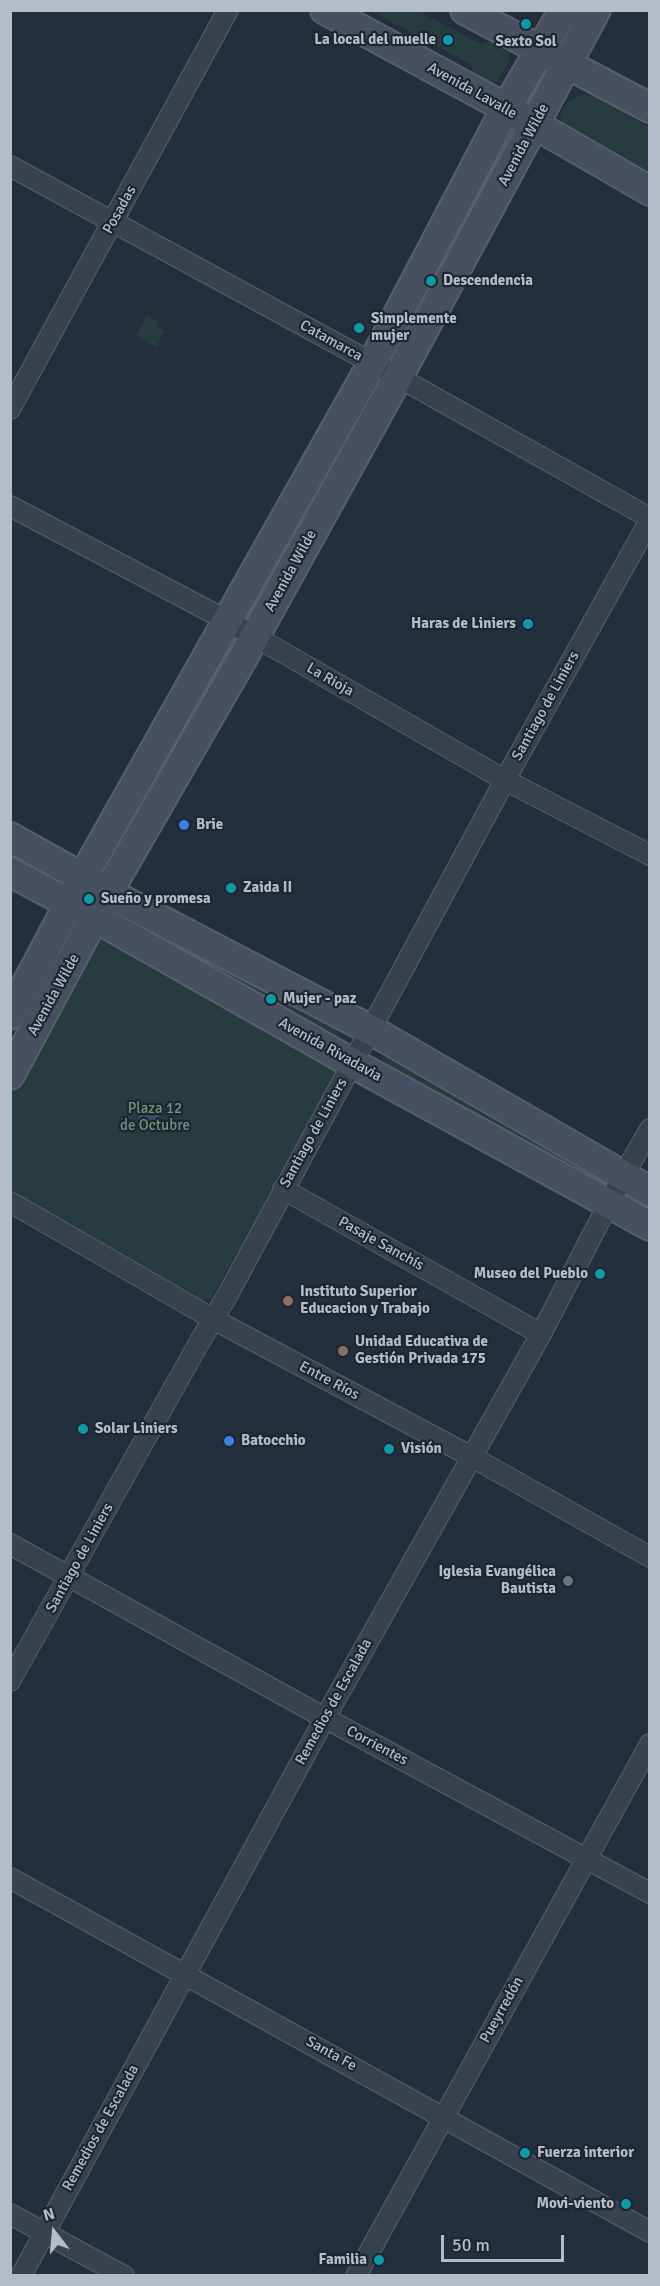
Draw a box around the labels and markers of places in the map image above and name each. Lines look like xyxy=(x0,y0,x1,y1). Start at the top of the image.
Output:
marker: Sexto Sol xyxy=(519,17,533,31)
place label: La local del muelle xyxy=(314,31,436,49)
marker: La local del muelle xyxy=(441,33,455,47)
place label: Sexto Sol xyxy=(496,33,556,51)
place label: Descendencia xyxy=(443,272,533,290)
marker: Descendencia xyxy=(424,274,438,288)
place label: Simplemente mujer xyxy=(371,310,457,345)
marker: Simplemente mujer xyxy=(352,321,366,335)
place label: Haras de Liniers xyxy=(411,615,516,633)
marker: Haras de Liniers xyxy=(521,617,535,631)
place label: Brie xyxy=(196,816,223,834)
marker: Brie xyxy=(177,818,191,832)
place label: Zaida II xyxy=(243,879,292,897)
marker: Zaida II xyxy=(224,881,238,895)
place label: Sueño y promesa xyxy=(101,890,211,908)
marker: Sueño y promesa xyxy=(82,892,96,906)
place label: Mujer - paz xyxy=(283,990,356,1008)
marker: Mujer - paz xyxy=(264,992,278,1006)
place label: Museo del Pueblo xyxy=(474,1265,588,1283)
marker: Museo del Pueblo xyxy=(593,1267,607,1281)
place label: Instituto Superior Educacion y Trabajo xyxy=(300,1283,430,1318)
marker: Instituto Superior Educacion y Trabajo xyxy=(281,1294,295,1308)
place label: Unidad Educativa de Gestión Privada 175 xyxy=(355,1333,488,1368)
marker: Unidad Educativa de Gestión Privada 175 xyxy=(336,1344,350,1358)
place label: Solar Liniers xyxy=(95,1420,178,1438)
marker: Solar Liniers xyxy=(76,1422,90,1436)
place label: Batocchio xyxy=(241,1432,306,1450)
marker: Batocchio xyxy=(222,1434,236,1448)
place label: Visión xyxy=(401,1440,442,1458)
marker: Visión xyxy=(382,1442,396,1456)
place label: Iglesia Evangélica Bautista xyxy=(438,1563,556,1598)
marker: Iglesia Evangélica Bautista xyxy=(561,1574,575,1588)
place label: Fuerza interior xyxy=(537,2144,634,2162)
marker: Fuerza interior xyxy=(518,2146,532,2160)
place label: Movi-viento xyxy=(536,2195,614,2213)
marker: Movi-viento xyxy=(619,2197,633,2211)
place label: Familia xyxy=(319,2251,367,2269)
marker: Familia xyxy=(372,2253,386,2267)

